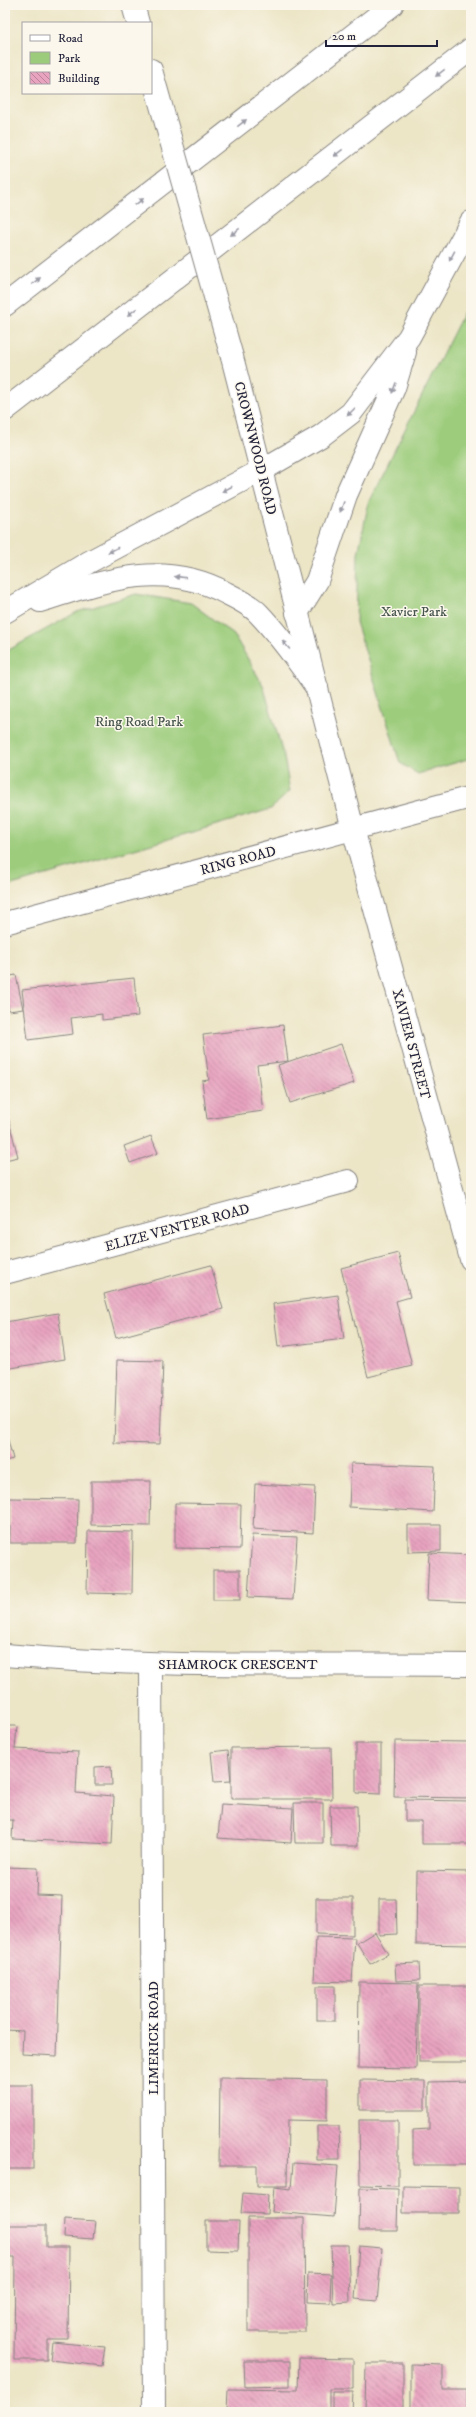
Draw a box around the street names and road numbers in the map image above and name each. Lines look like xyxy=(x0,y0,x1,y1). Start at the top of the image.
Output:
street label: CROWNWOOD ROAD xyxy=(230,380,280,517)
street label: RING ROAD xyxy=(198,842,278,880)
street label: XAVIER STREET xyxy=(388,987,434,1102)
street label: ELIZE VENTER ROAD xyxy=(103,1200,252,1256)
street label: SHAMROCK CRESCENT xyxy=(158,1656,318,1674)
street label: LIMERICK ROAD xyxy=(145,1981,163,2095)

